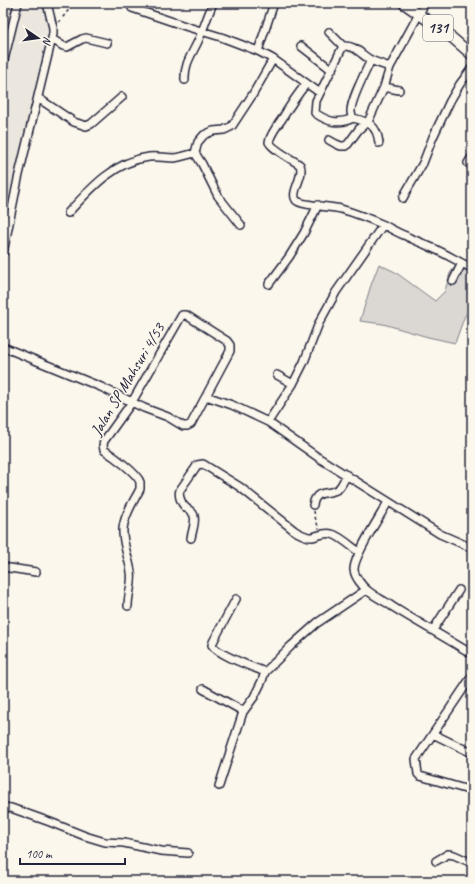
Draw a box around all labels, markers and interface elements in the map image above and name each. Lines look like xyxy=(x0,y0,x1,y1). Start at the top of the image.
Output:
road number: 131 xyxy=(423,15,453,41)
north arrow xyxy=(18,18,58,58)
text: N xyxy=(40,35,55,47)
street label: Jalan SP Mahsuri 4/53 xyxy=(86,318,170,440)
scale bar xyxy=(20,840,125,866)
text: 100 m xyxy=(26,846,53,862)

